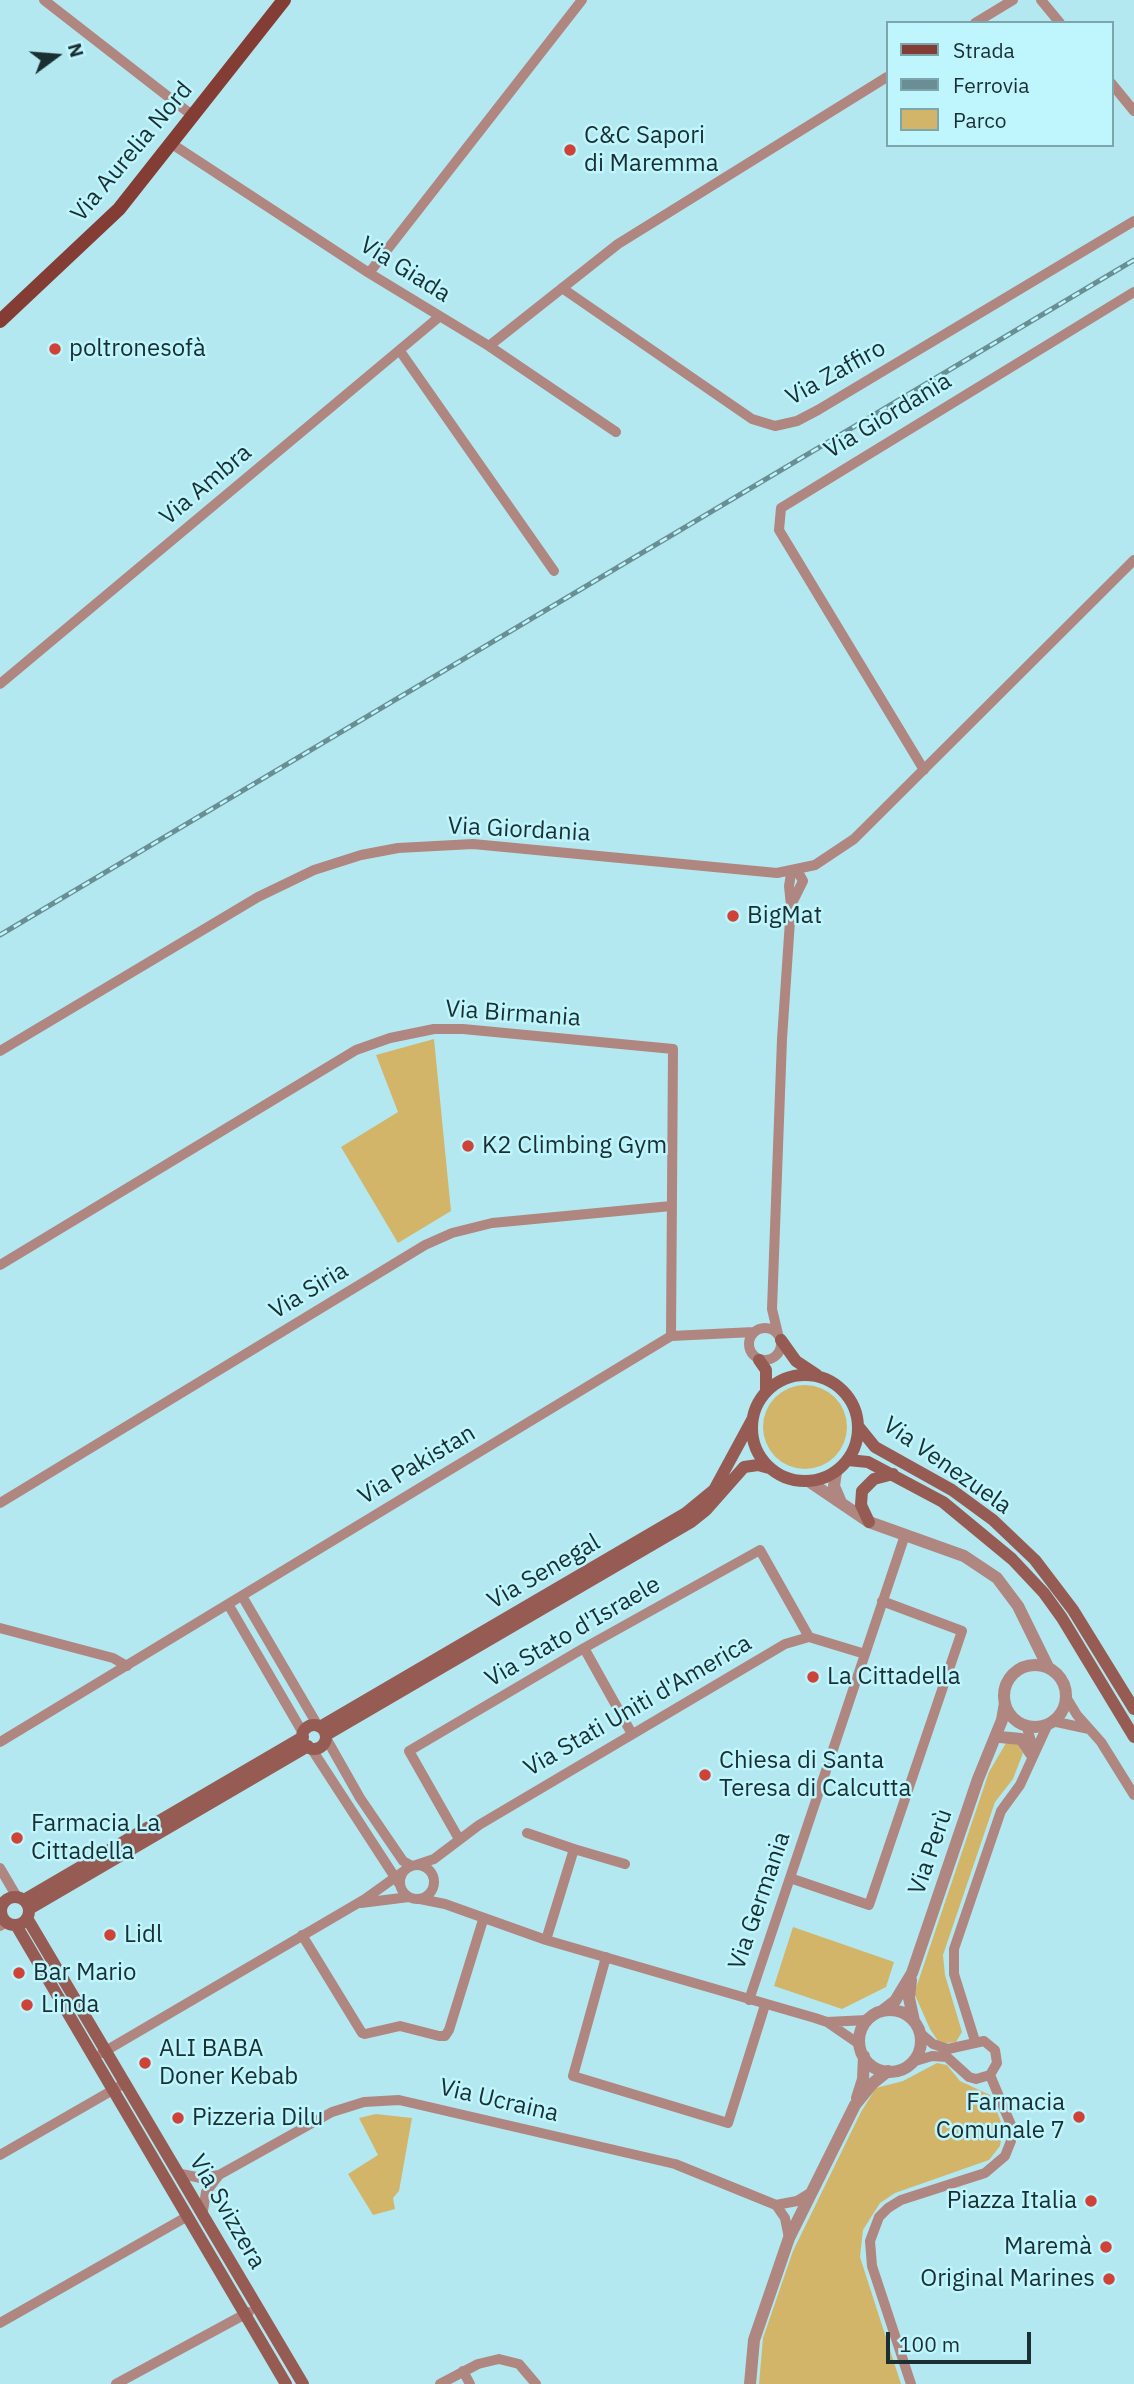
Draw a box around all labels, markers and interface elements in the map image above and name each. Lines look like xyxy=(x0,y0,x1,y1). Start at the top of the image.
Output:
north arrow xyxy=(21,21,91,91)
legend xyxy=(886,21,1113,147)
text: Strada xyxy=(953,36,1015,64)
text: N xyxy=(63,40,90,60)
text: Ferrovia xyxy=(953,71,1029,99)
street label: Via Aurelia Nord xyxy=(65,76,199,228)
text: Parco xyxy=(953,106,1007,134)
place label: C&C Sapori di Maremma xyxy=(584,122,718,178)
marker: C&C Sapori di Maremma xyxy=(562,142,578,158)
street label: Via Giada xyxy=(354,231,456,309)
street label: Via Zaffiro xyxy=(781,334,891,412)
place label: poltronesofà xyxy=(69,335,206,363)
marker: poltronesofà xyxy=(47,341,63,357)
street label: Via Giordania xyxy=(819,367,957,465)
street label: Via Ambra xyxy=(154,438,258,532)
street label: Via Giordania xyxy=(447,812,591,848)
place label: BigMat xyxy=(747,902,822,930)
marker: BigMat xyxy=(725,908,741,924)
street label: Via Birmania xyxy=(444,995,582,1033)
place label: K2 Climbing Gym xyxy=(482,1132,667,1160)
marker: K2 Climbing Gym xyxy=(460,1138,476,1154)
street label: Via Siria xyxy=(264,1256,354,1326)
street label: Via Venezuela xyxy=(877,1411,1017,1521)
street label: Via Pakistan xyxy=(353,1419,481,1511)
street label: Via Senegal xyxy=(483,1528,605,1616)
street label: Via Stato d'Israele xyxy=(480,1570,666,1694)
street label: Via Stati Uniti d'America xyxy=(519,1629,757,1783)
place label: La Cittadella xyxy=(827,1663,961,1691)
marker: La Cittadella xyxy=(805,1669,821,1685)
place label: Chiesa di Santa Teresa di Calcutta xyxy=(719,1747,911,1803)
marker: Chiesa di Santa Teresa di Calcutta xyxy=(697,1767,713,1783)
street label: Via Perù xyxy=(903,1805,959,1899)
place label: Farmacia La Cittadella xyxy=(31,1810,160,1866)
street label: Via Germania xyxy=(723,1828,797,1974)
marker: Farmacia La Cittadella xyxy=(9,1830,25,1846)
place label: Lidl xyxy=(124,1921,162,1949)
marker: Lidl xyxy=(102,1927,118,1943)
place label: Bar Mario xyxy=(33,1959,137,1987)
marker: Bar Mario xyxy=(11,1965,27,1981)
place label: Linda xyxy=(41,1991,99,2019)
marker: Linda xyxy=(19,1997,35,2013)
place label: ALI BABA Doner Kebab xyxy=(159,2035,298,2091)
marker: ALI BABA Doner Kebab xyxy=(137,2055,153,2071)
street label: Via Ucraina xyxy=(437,2073,561,2129)
place label: Farmacia Comunale 7 xyxy=(936,2089,1065,2145)
place label: Pizzeria Dilu xyxy=(192,2104,323,2132)
marker: Farmacia Comunale 7 xyxy=(1071,2109,1087,2125)
marker: Pizzeria Dilu xyxy=(170,2110,186,2126)
street label: Via Svizzera xyxy=(183,2150,271,2274)
place label: Piazza Italia xyxy=(947,2187,1077,2215)
marker: Piazza Italia xyxy=(1083,2193,1099,2209)
place label: Maremà xyxy=(1004,2233,1092,2261)
marker: Maremà xyxy=(1098,2239,1114,2255)
place label: Original Marines xyxy=(920,2265,1095,2293)
marker: Original Marines xyxy=(1101,2271,1117,2287)
scale bar xyxy=(889,2318,1034,2362)
text: 100 m xyxy=(899,2330,960,2358)

